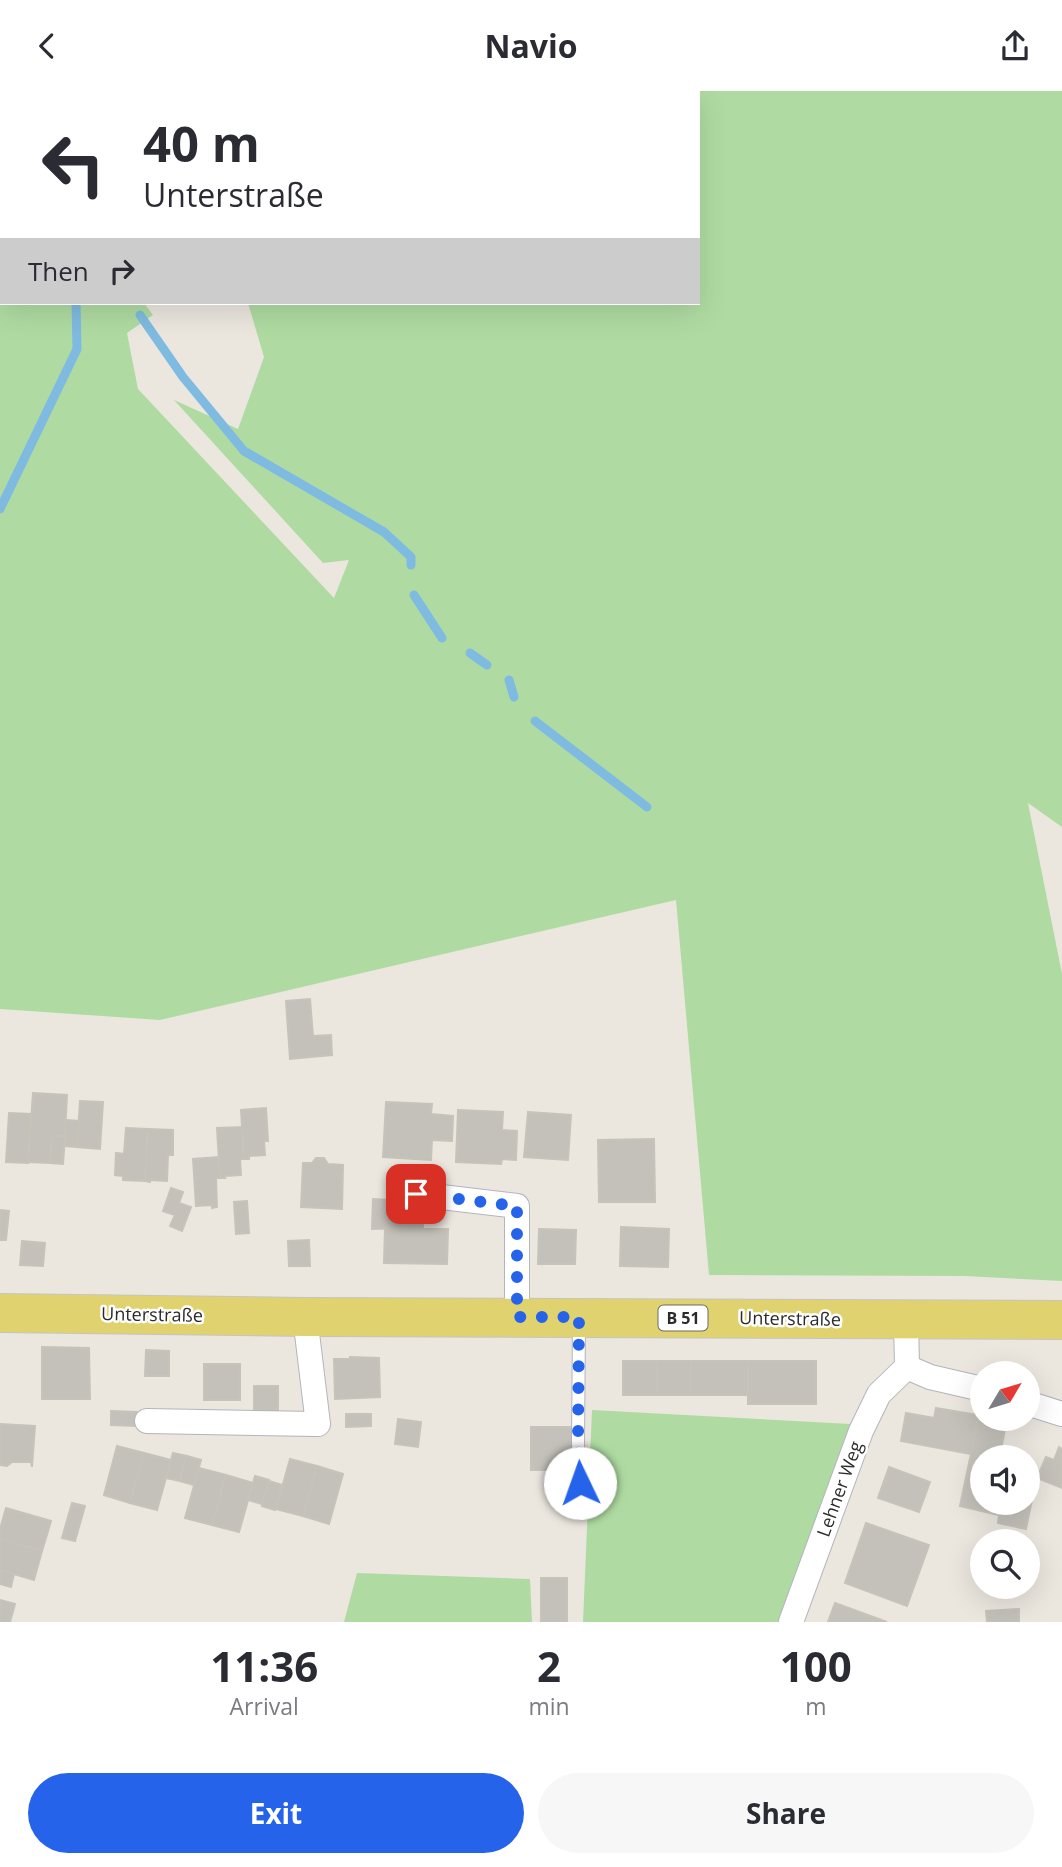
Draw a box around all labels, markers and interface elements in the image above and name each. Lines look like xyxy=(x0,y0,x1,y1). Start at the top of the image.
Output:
text: Navio xyxy=(484,24,578,67)
icon: back xyxy=(28,27,66,65)
icon: share xyxy=(996,27,1034,65)
text: 40 m xyxy=(143,110,260,176)
icon: left xyxy=(28,119,119,210)
text: Unterstraße xyxy=(143,173,324,216)
icon: right xyxy=(103,252,141,290)
text: Then xyxy=(28,253,89,289)
pin xyxy=(386,1164,446,1224)
icon: arrive xyxy=(397,1175,435,1213)
street label: Unterstraße xyxy=(101,1301,203,1327)
road number: B 51 xyxy=(658,1305,708,1331)
street label: Unterstraße xyxy=(739,1305,841,1331)
north arrow xyxy=(970,1361,1040,1431)
map controls xyxy=(970,1361,1040,1599)
street label: Lehner Weg xyxy=(811,1437,868,1540)
button: sound xyxy=(970,1445,1040,1515)
position arrow xyxy=(543,1446,617,1520)
button: search xyxy=(970,1529,1040,1599)
text: 11:36 xyxy=(210,1637,318,1694)
text: 2 xyxy=(537,1637,561,1694)
text: 100 xyxy=(780,1637,852,1694)
text: Arrival xyxy=(230,1690,299,1722)
text: min xyxy=(528,1690,570,1722)
text: m xyxy=(805,1690,826,1722)
button: Exit xyxy=(28,1773,524,1853)
button: Share xyxy=(538,1773,1034,1853)

